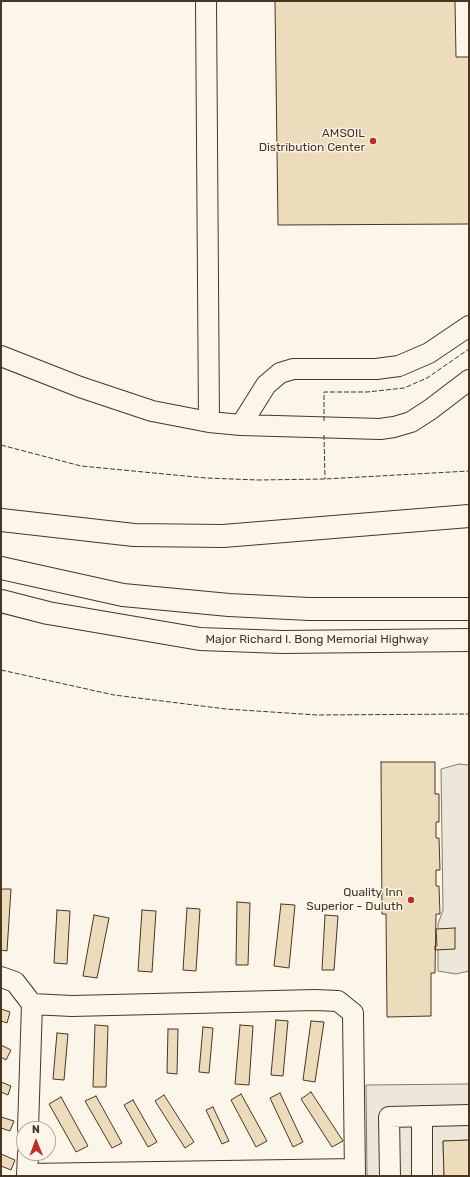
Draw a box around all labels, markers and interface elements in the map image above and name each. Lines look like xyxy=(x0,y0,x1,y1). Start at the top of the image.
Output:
place label: AMSOIL Distribution Center xyxy=(259,127,365,155)
marker: AMSOIL Distribution Center xyxy=(368,136,378,146)
street label: Major Richard I. Bong Memorial Highway xyxy=(205,633,429,647)
place label: Quality Inn Superior - Duluth xyxy=(306,886,403,914)
marker: Quality Inn Superior - Duluth xyxy=(406,895,416,905)
north arrow xyxy=(16,1121,56,1161)
text: N xyxy=(32,1123,40,1136)

